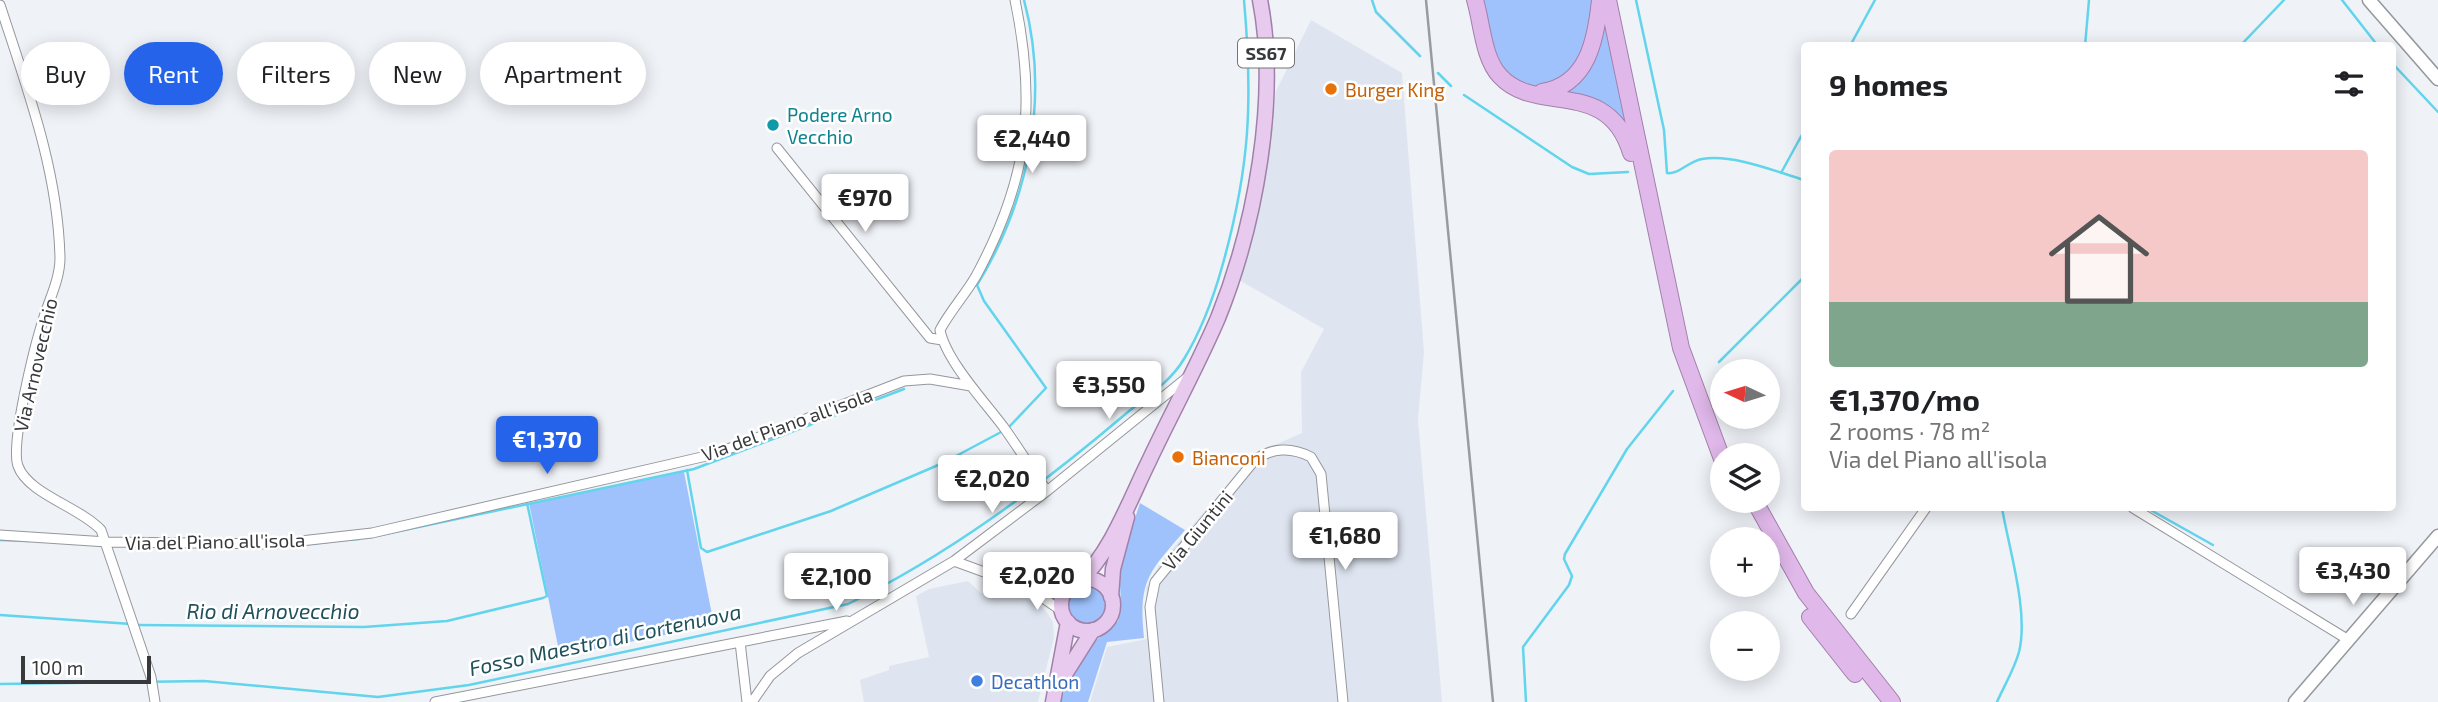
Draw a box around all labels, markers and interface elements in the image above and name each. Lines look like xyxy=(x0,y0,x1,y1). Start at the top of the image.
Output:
road number: SS67 xyxy=(1238,38,1294,68)
chip: Buy xyxy=(21,42,110,105)
chip: Rent xyxy=(124,42,223,105)
chip: Filters xyxy=(237,42,355,105)
chip: New xyxy=(369,42,466,105)
chip: Apartment xyxy=(480,42,646,105)
icon: filters xyxy=(2330,65,2368,103)
text: 9 homes xyxy=(1829,66,1948,102)
place label: Burger King xyxy=(1345,78,1445,101)
marker: Burger King xyxy=(1323,81,1339,97)
place label: Podere Arno Vecchio xyxy=(787,103,893,148)
pin: €2,440 xyxy=(975,116,1089,175)
marker: Podere Arno Vecchio xyxy=(765,117,781,133)
text: €2,440 xyxy=(993,124,1071,152)
pin: €970 xyxy=(824,174,906,234)
text: €970 xyxy=(838,183,893,211)
icon: home xyxy=(2036,196,2162,322)
street label: Via Arnovecchio xyxy=(8,296,62,434)
north arrow xyxy=(1710,359,1780,429)
map controls xyxy=(1710,359,1780,681)
pin: €3,550 xyxy=(1052,362,1166,421)
text: €3,550 xyxy=(1072,370,1146,398)
text: €1,370/mo xyxy=(1829,381,1980,417)
street label: Via del Piano all'isola xyxy=(698,382,876,466)
pin: €1,370 xyxy=(490,416,604,476)
text: 2 rooms · 78 m² xyxy=(1829,417,1990,445)
text: €1,370 xyxy=(512,425,582,453)
button: layers xyxy=(1710,443,1780,513)
text: Via del Piano all'isola xyxy=(1829,445,2047,473)
place label: Bianconi xyxy=(1192,446,1266,469)
marker: Bianconi xyxy=(1170,449,1186,465)
pin: €2,020 xyxy=(935,456,1049,515)
text: €2,020 xyxy=(954,464,1030,492)
street label: Via Giuntini xyxy=(1157,485,1237,575)
pin: €1,680 xyxy=(1288,512,1402,572)
text: €1,680 xyxy=(1309,521,1381,549)
button: + xyxy=(1710,527,1780,597)
street label: Via del Piano all'isola xyxy=(125,528,305,554)
pin: €3,430 xyxy=(2296,548,2410,607)
pin: €2,020 xyxy=(980,552,1094,612)
pin: €2,100 xyxy=(779,554,893,613)
text: €3,430 xyxy=(2315,556,2391,584)
text: €2,020 xyxy=(999,561,1075,589)
text: €2,100 xyxy=(800,562,872,590)
water label: Rio di Arnovecchio xyxy=(187,598,360,623)
water label: Fosso Maestro di Cortenuova xyxy=(467,598,743,680)
button: − xyxy=(1710,611,1780,681)
scale bar xyxy=(21,653,150,685)
text: 100 m xyxy=(32,656,83,679)
place label: Decathlon xyxy=(991,670,1079,693)
marker: Decathlon xyxy=(969,673,985,689)

